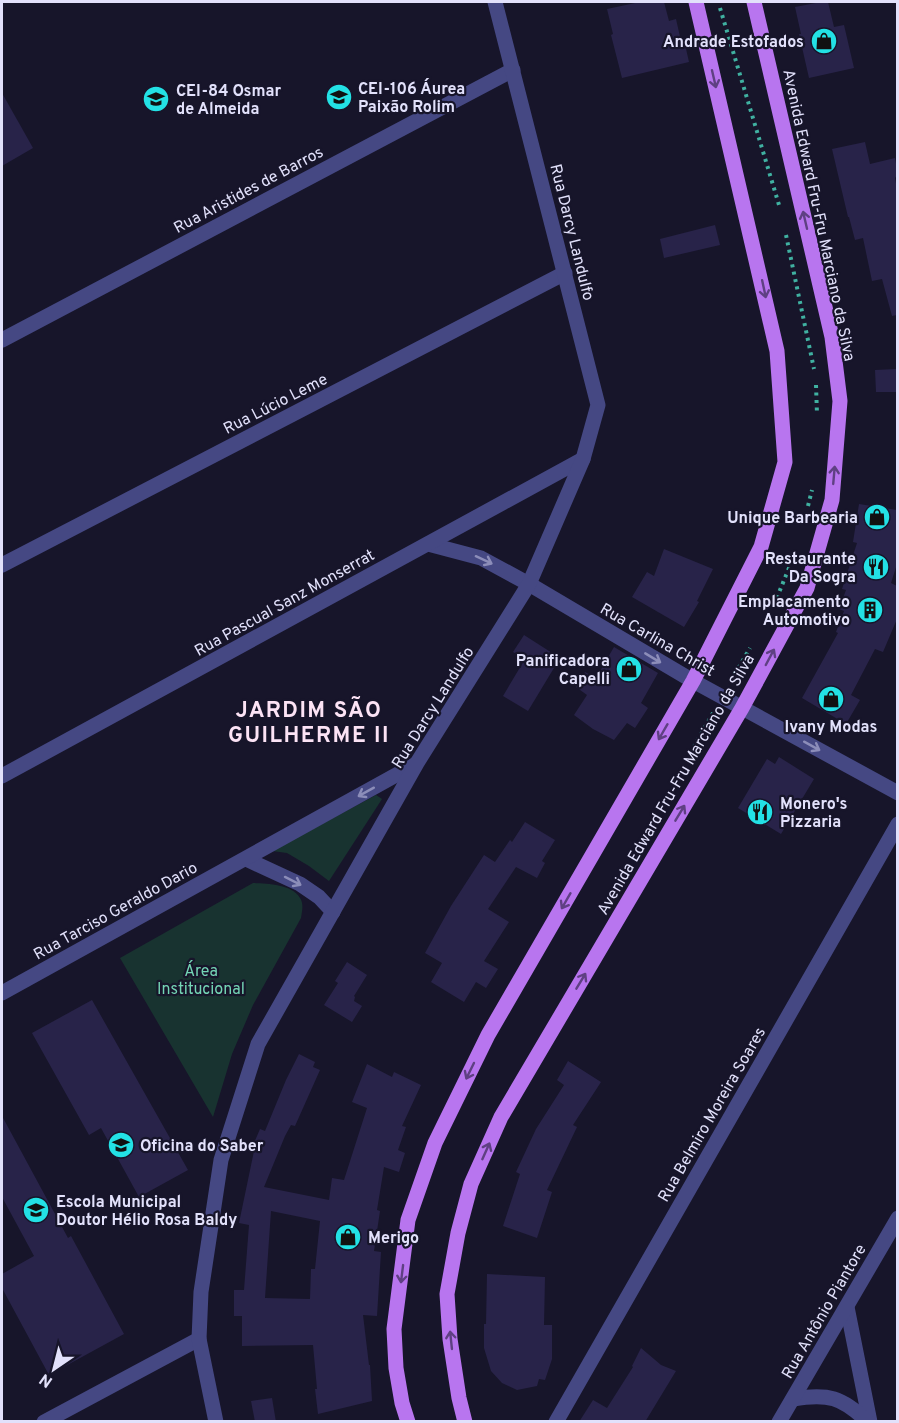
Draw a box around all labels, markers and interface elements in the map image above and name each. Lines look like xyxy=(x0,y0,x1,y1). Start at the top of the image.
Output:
shop icon: Andrade Estofados xyxy=(809,26,839,56)
place label: Andrade Estofados xyxy=(663,33,804,53)
street label: Avenida Edward Fru-Fru Marciano da Silva xyxy=(777,68,859,363)
one-way arrow xyxy=(709,69,721,88)
place label: CEI-106 Áurea Paixão Rolim xyxy=(358,78,465,118)
place label: CEI-84 Osmar de Almeida xyxy=(176,82,281,120)
school or university icon: CEI-106 Áurea Paixão Rolim xyxy=(324,82,354,112)
school or university icon: CEI-84 Osmar de Almeida xyxy=(141,84,171,114)
street label: Rua Aristides de Barros xyxy=(171,143,327,239)
street label: Rua Darcy Landulfo xyxy=(544,162,598,303)
one-way arrow xyxy=(799,211,810,231)
one-way arrow xyxy=(759,279,770,298)
street label: Rua Lúcio Leme xyxy=(220,370,331,440)
one-way arrow xyxy=(829,465,840,485)
shop icon: Unique Barbearia xyxy=(862,502,892,532)
place label: Unique Barbearia xyxy=(727,509,858,529)
street label: Rua Pascual Sanz Monserrat xyxy=(191,546,378,662)
place label: Restaurante Da Sogra xyxy=(765,550,856,588)
restaurant icon: Restaurante Da Sogra xyxy=(861,552,891,582)
one-way arrow xyxy=(475,555,493,567)
place label: Emplacamento Automotivo xyxy=(738,593,850,631)
building icon: Emplacamento Automotivo xyxy=(855,595,885,625)
street label: Rua Carlina Christ xyxy=(596,600,718,682)
street label: Rua Darcy Landulfo xyxy=(388,643,479,773)
one-way arrow xyxy=(765,648,776,666)
street label: Avenida Edward Fru-Fru Marciano da Silva xyxy=(594,651,760,919)
place label: Panificadora Capelli xyxy=(516,652,610,690)
one-way arrow xyxy=(644,652,661,664)
shop icon: Panificadora Capelli xyxy=(614,654,644,684)
shop icon: Ivany Modas xyxy=(816,684,846,714)
district label: JARDIM SÃO GUILHERME II xyxy=(228,696,390,750)
place label: Ivany Modas xyxy=(785,718,878,738)
one-way arrow xyxy=(657,723,669,740)
one-way arrow xyxy=(803,740,820,752)
one-way arrow xyxy=(358,786,375,798)
place label: Monero's Pizzaria xyxy=(780,795,848,833)
restaurant icon: Monero's Pizzaria xyxy=(745,797,775,827)
one-way arrow xyxy=(674,805,686,822)
street label: Rua Tarciso Geraldo Dario xyxy=(31,858,201,965)
one-way arrow xyxy=(283,875,301,887)
one-way arrow xyxy=(559,892,571,909)
park label: Área Institucional xyxy=(157,960,245,1000)
one-way arrow xyxy=(575,973,587,990)
street label: Rua Belmiro Moreira Soares xyxy=(654,1024,771,1206)
one-way arrow xyxy=(464,1061,476,1079)
school or university icon: Oficina do Saber xyxy=(106,1130,136,1160)
place label: Oficina do Saber xyxy=(140,1137,264,1157)
one-way arrow xyxy=(480,1143,492,1161)
place label: Escola Municipal Doutor Hélio Rosa Baldy xyxy=(56,1193,237,1231)
school or university icon: Escola Municipal Doutor Hélio Rosa Baldy xyxy=(21,1195,51,1225)
shop icon: Merigo xyxy=(333,1222,363,1252)
place label: Merigo xyxy=(368,1229,419,1249)
street label: Rua Antônio Piantore xyxy=(778,1241,871,1383)
one-way arrow xyxy=(396,1263,407,1283)
one-way arrow xyxy=(445,1331,456,1351)
north arrow xyxy=(24,1339,84,1399)
text: N xyxy=(36,1368,57,1391)

